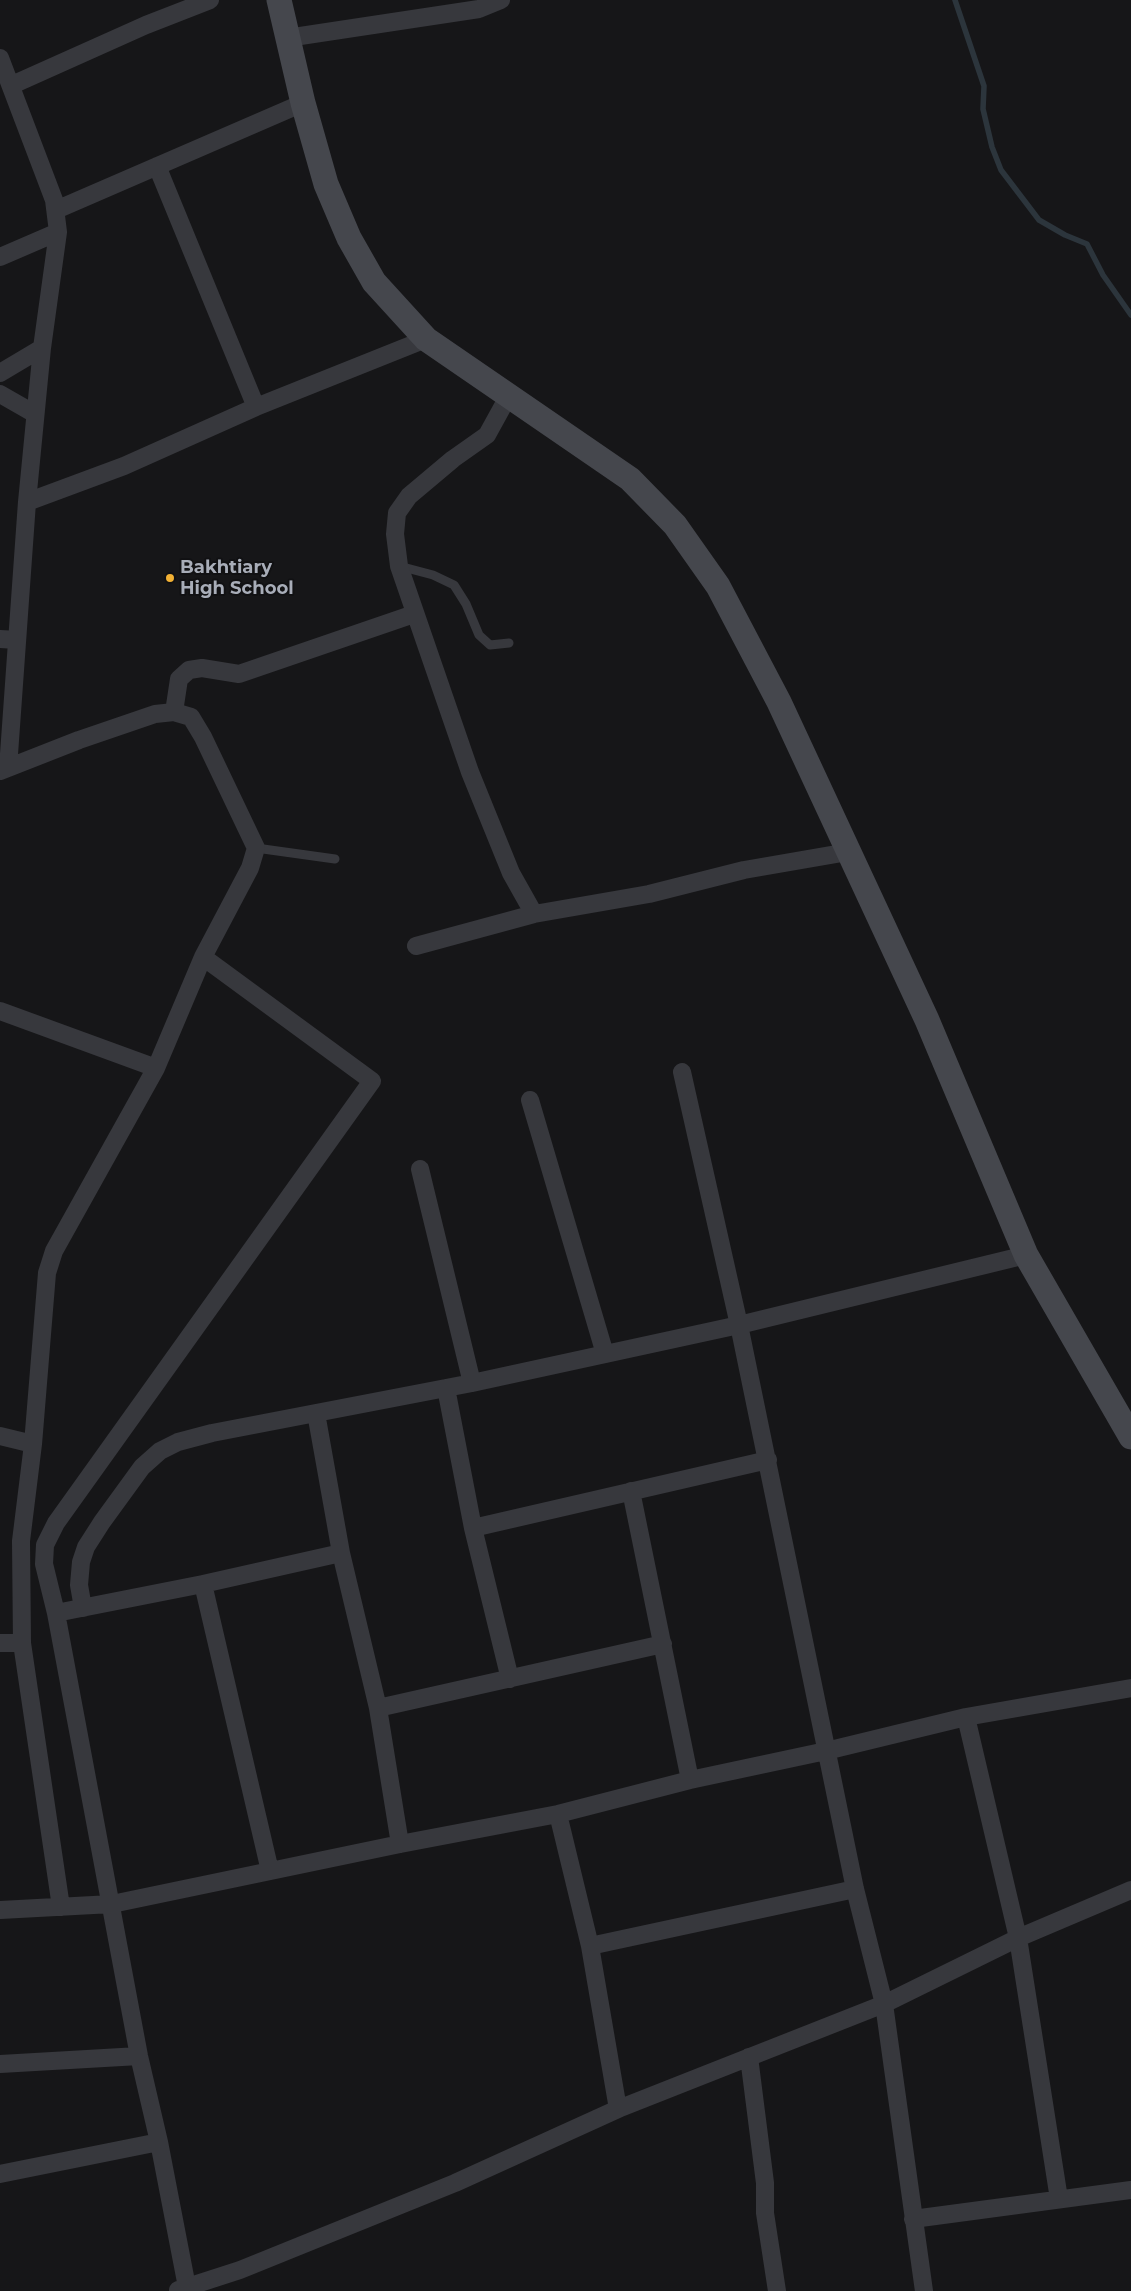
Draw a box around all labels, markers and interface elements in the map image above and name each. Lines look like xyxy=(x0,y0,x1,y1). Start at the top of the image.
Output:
place label: Bakhtiary High School xyxy=(180,557,294,600)
marker: Bakhtiary High School xyxy=(164,572,176,584)

